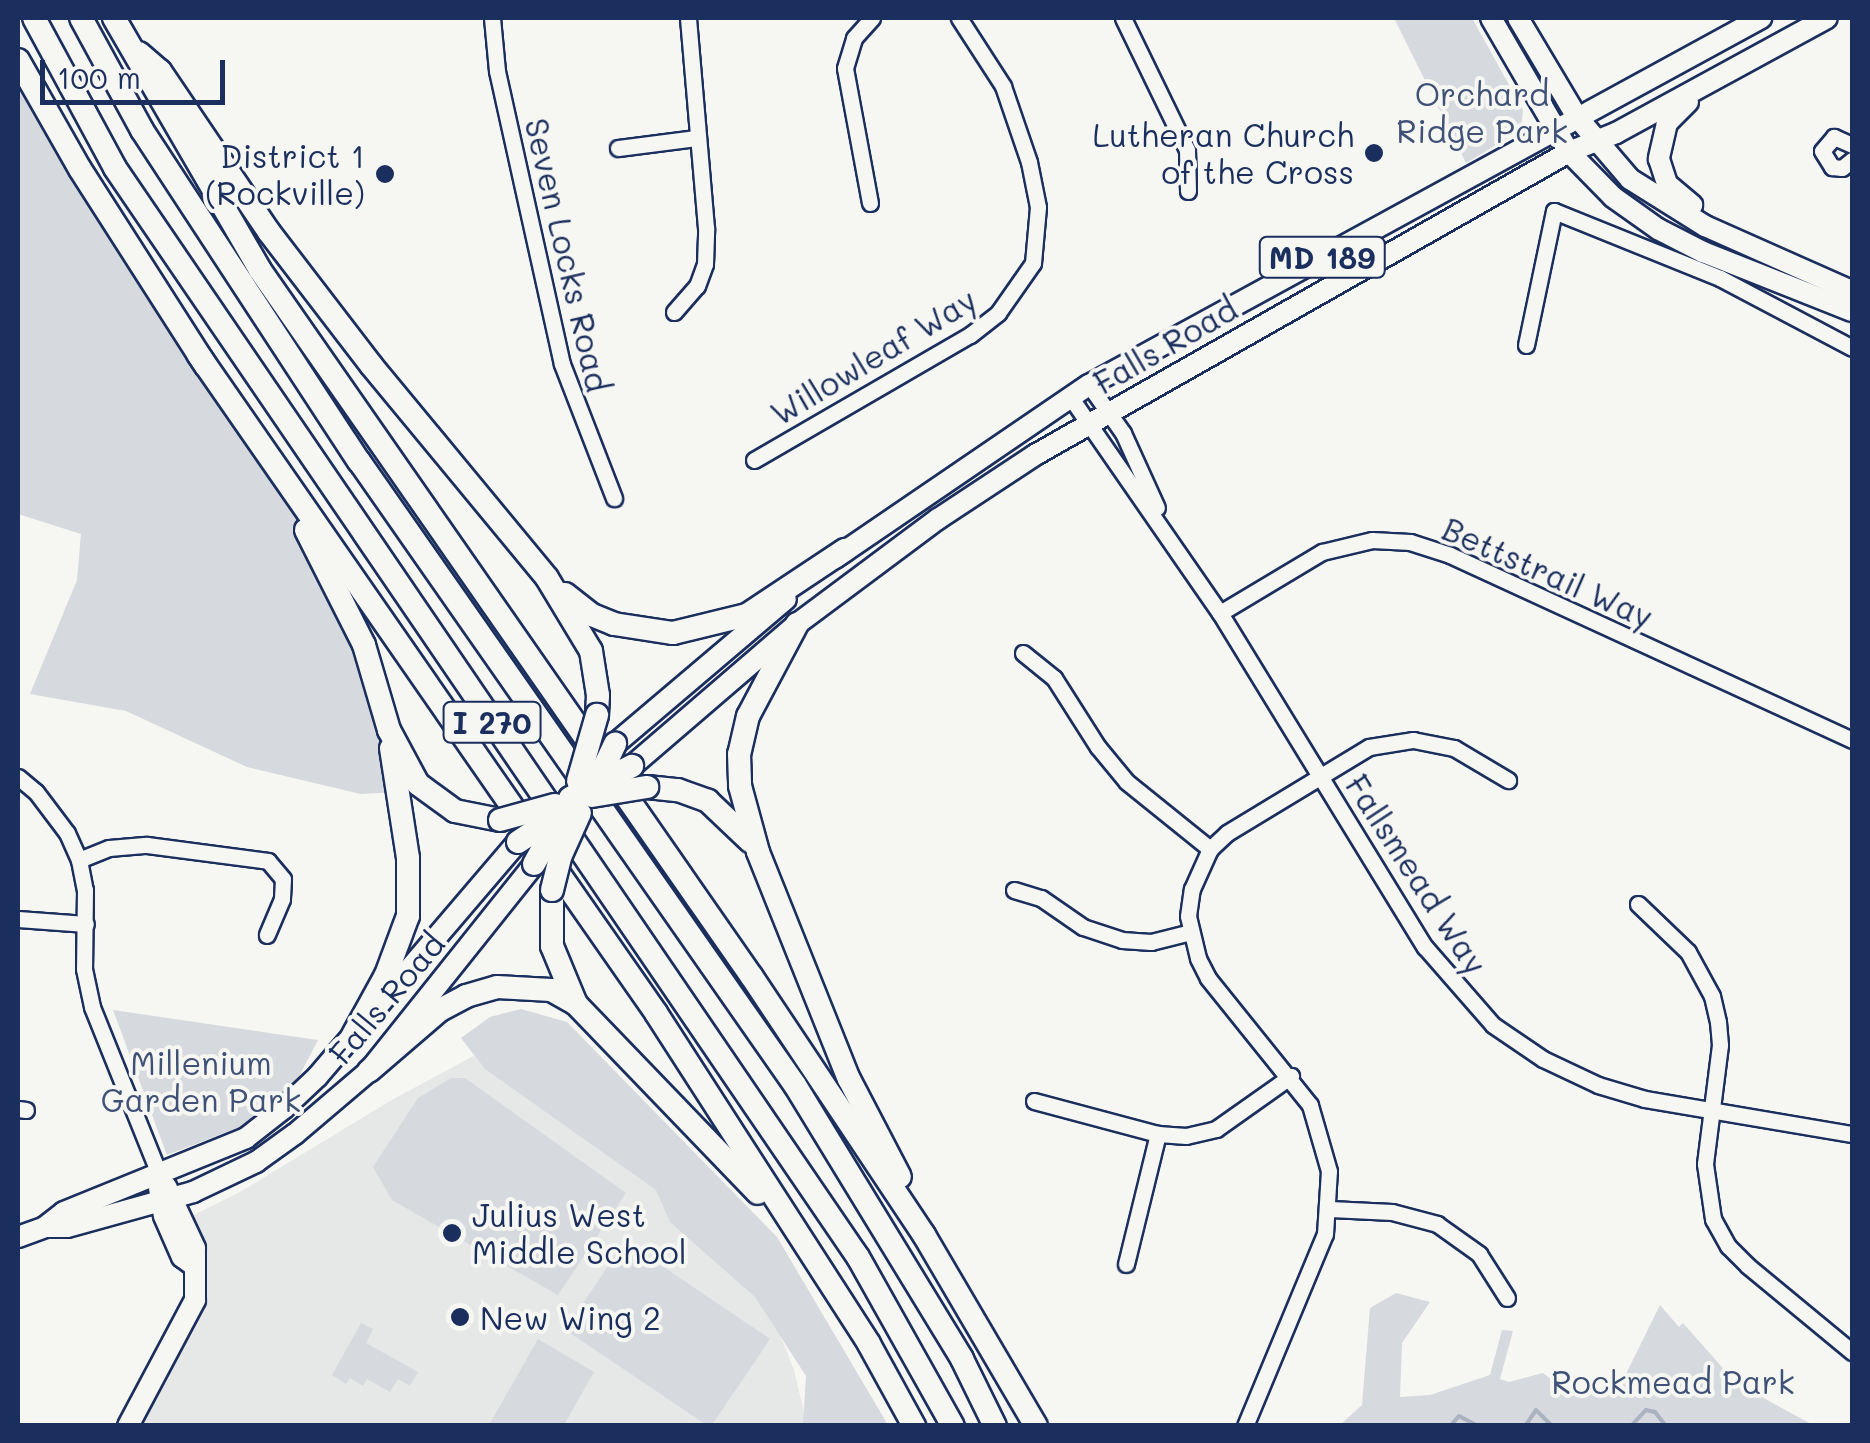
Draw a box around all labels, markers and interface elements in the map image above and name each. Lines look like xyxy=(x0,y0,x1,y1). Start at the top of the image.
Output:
scale bar xyxy=(45,40,230,102)
text: 100 m xyxy=(57,57,141,97)
park label: Orchard Ridge Park xyxy=(1396,75,1568,150)
street label: Seven Locks Road xyxy=(518,114,618,396)
place label: Lutheran Church of the Cross xyxy=(1092,116,1354,191)
place label: District 1 (Rockville) xyxy=(205,137,365,212)
marker: Lutheran Church of the Cross xyxy=(1363,142,1385,164)
marker: District 1 (Rockville) xyxy=(374,163,396,185)
road number: MD 189 xyxy=(1257,232,1387,282)
street label: Willowleaf Way xyxy=(763,280,983,432)
street label: Falls Road xyxy=(1086,289,1244,401)
street label: Bettstrail Way xyxy=(1437,508,1659,636)
road number: I 270 xyxy=(442,697,542,747)
street label: Fallsmead Way xyxy=(1338,767,1496,981)
street label: Falls Road xyxy=(320,925,452,1071)
park label: Millenium Garden Park xyxy=(101,1044,301,1119)
place label: Julius West Middle School xyxy=(472,1196,687,1271)
marker: Julius West Middle School xyxy=(441,1222,463,1244)
place label: New Wing 2 xyxy=(480,1298,661,1336)
marker: New Wing 2 xyxy=(449,1306,471,1328)
park label: Rockmead Park xyxy=(1551,1362,1795,1400)

